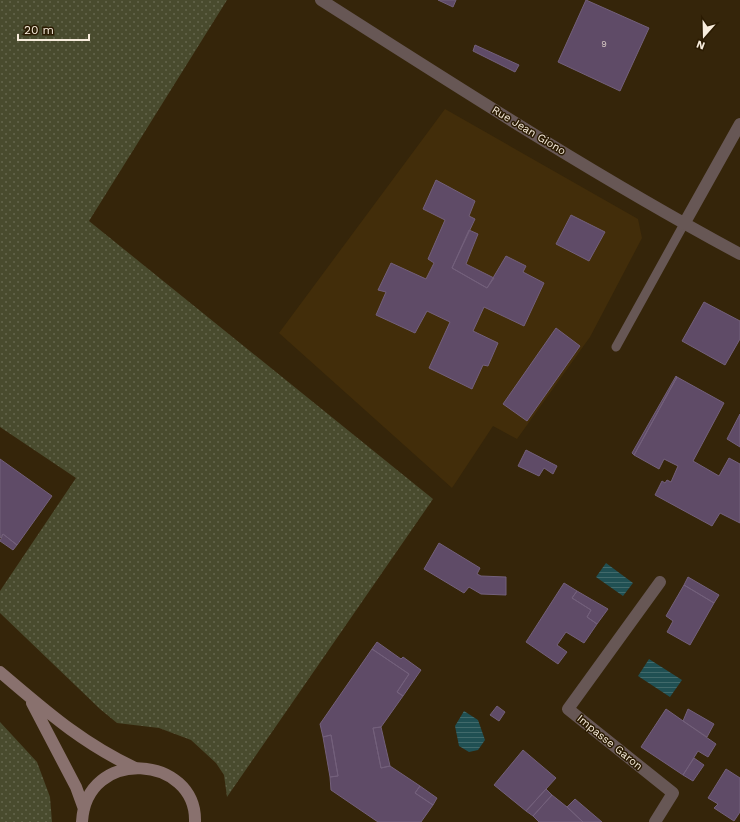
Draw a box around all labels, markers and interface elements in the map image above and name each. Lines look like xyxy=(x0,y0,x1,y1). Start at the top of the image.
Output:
scale bar xyxy=(18,16,89,42)
north arrow xyxy=(684,16,724,56)
text: 20 m xyxy=(24,23,54,37)
text: N xyxy=(695,37,707,52)
house number: 9 xyxy=(601,39,607,49)
street label: Rue Jean Giono xyxy=(489,103,568,158)
street label: Impasse Garon xyxy=(574,712,645,773)

